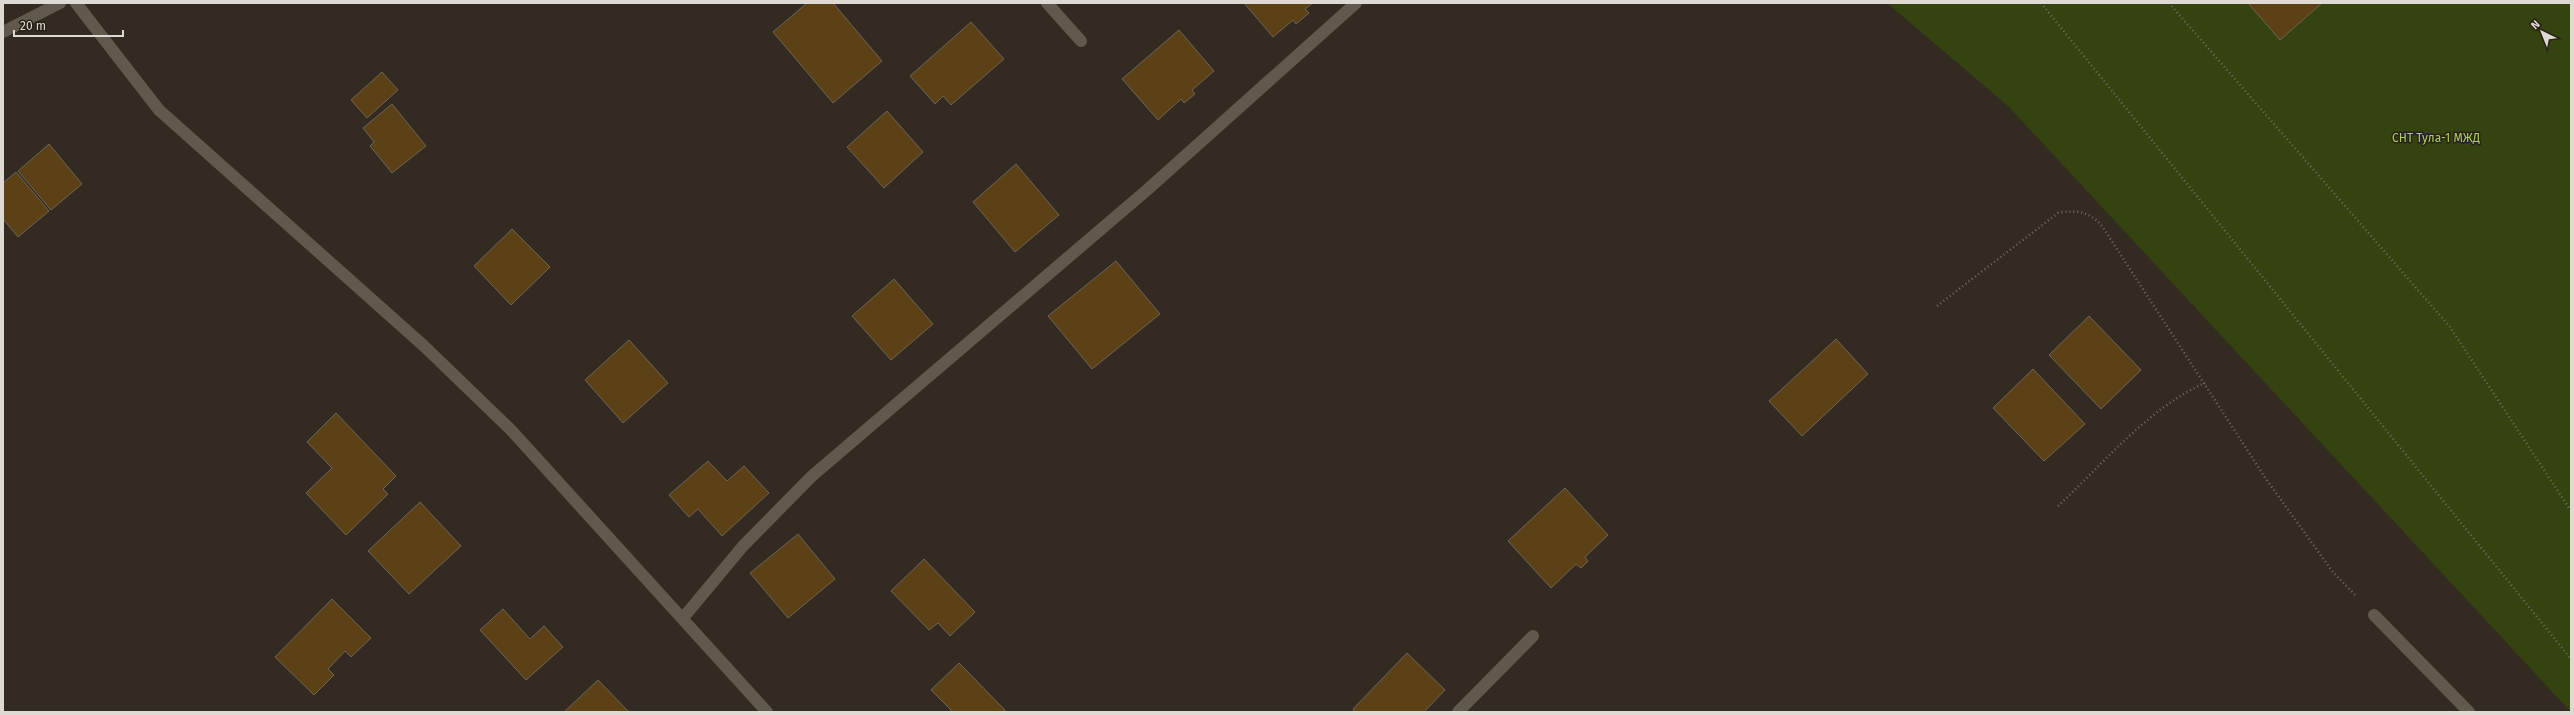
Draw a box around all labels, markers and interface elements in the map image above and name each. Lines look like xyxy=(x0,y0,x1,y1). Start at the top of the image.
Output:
scale bar xyxy=(14,12,123,38)
north arrow xyxy=(2522,12,2562,52)
text: N xyxy=(2528,18,2543,32)
text: 20 m xyxy=(20,19,46,33)
park label: СНТ Тула-1 МЖД xyxy=(2392,131,2480,145)

